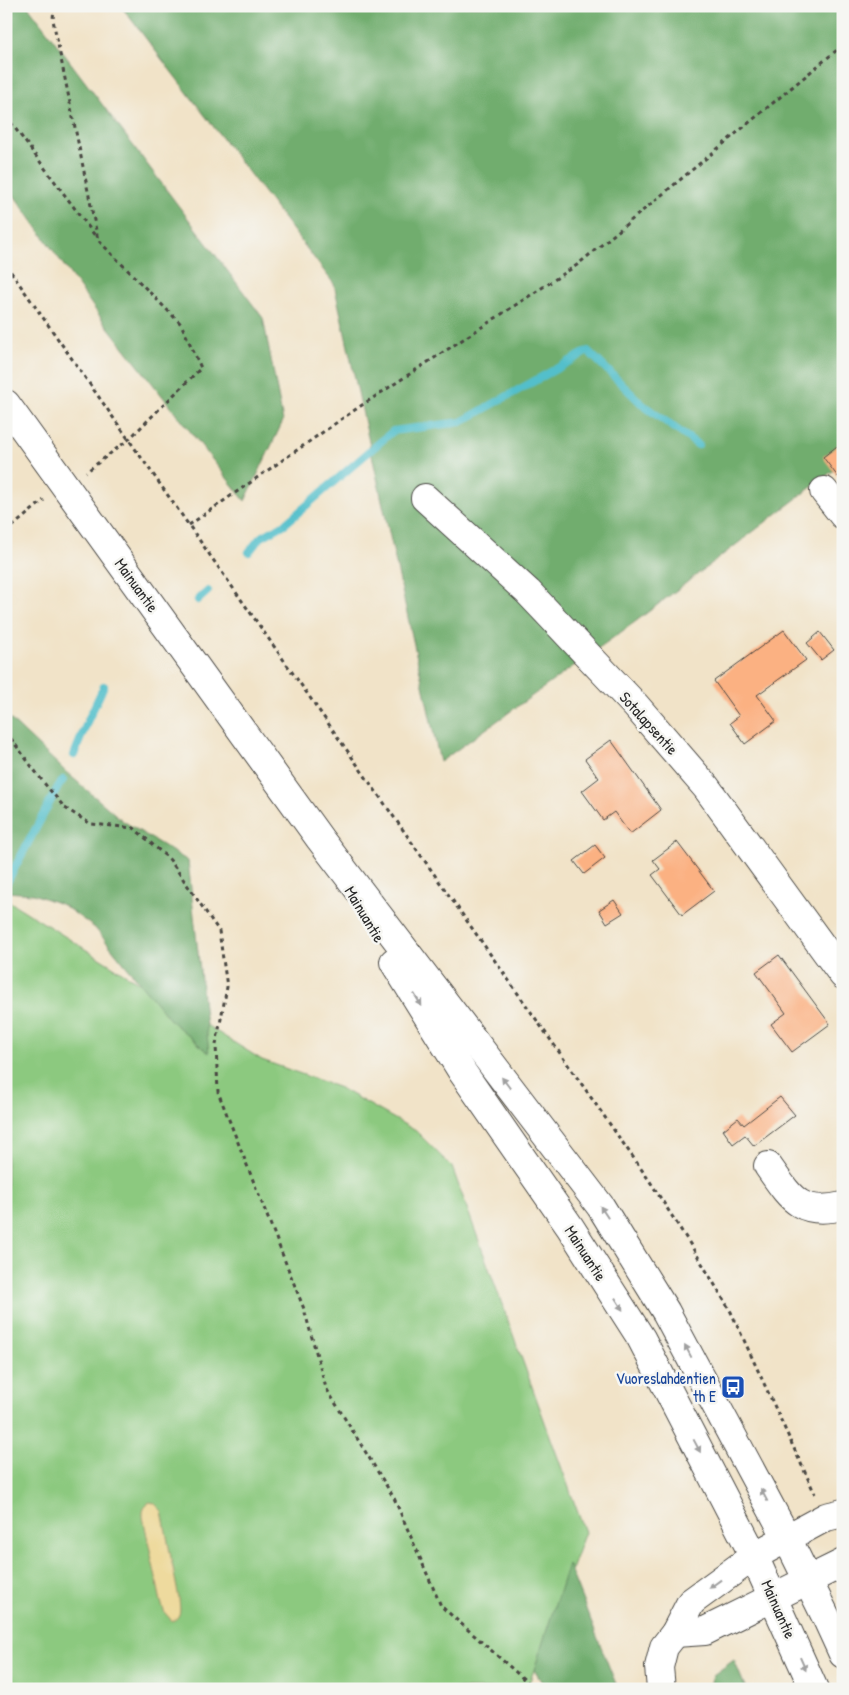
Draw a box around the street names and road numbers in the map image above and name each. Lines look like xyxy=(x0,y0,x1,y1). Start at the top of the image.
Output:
street label: Mainuantie xyxy=(110,553,164,617)
street label: Sotalapsentie xyxy=(615,687,684,760)
street label: Mainuantie xyxy=(340,882,391,947)
street label: Mainuantie xyxy=(560,1221,612,1286)
street label: Mainuantie xyxy=(756,1576,802,1642)

